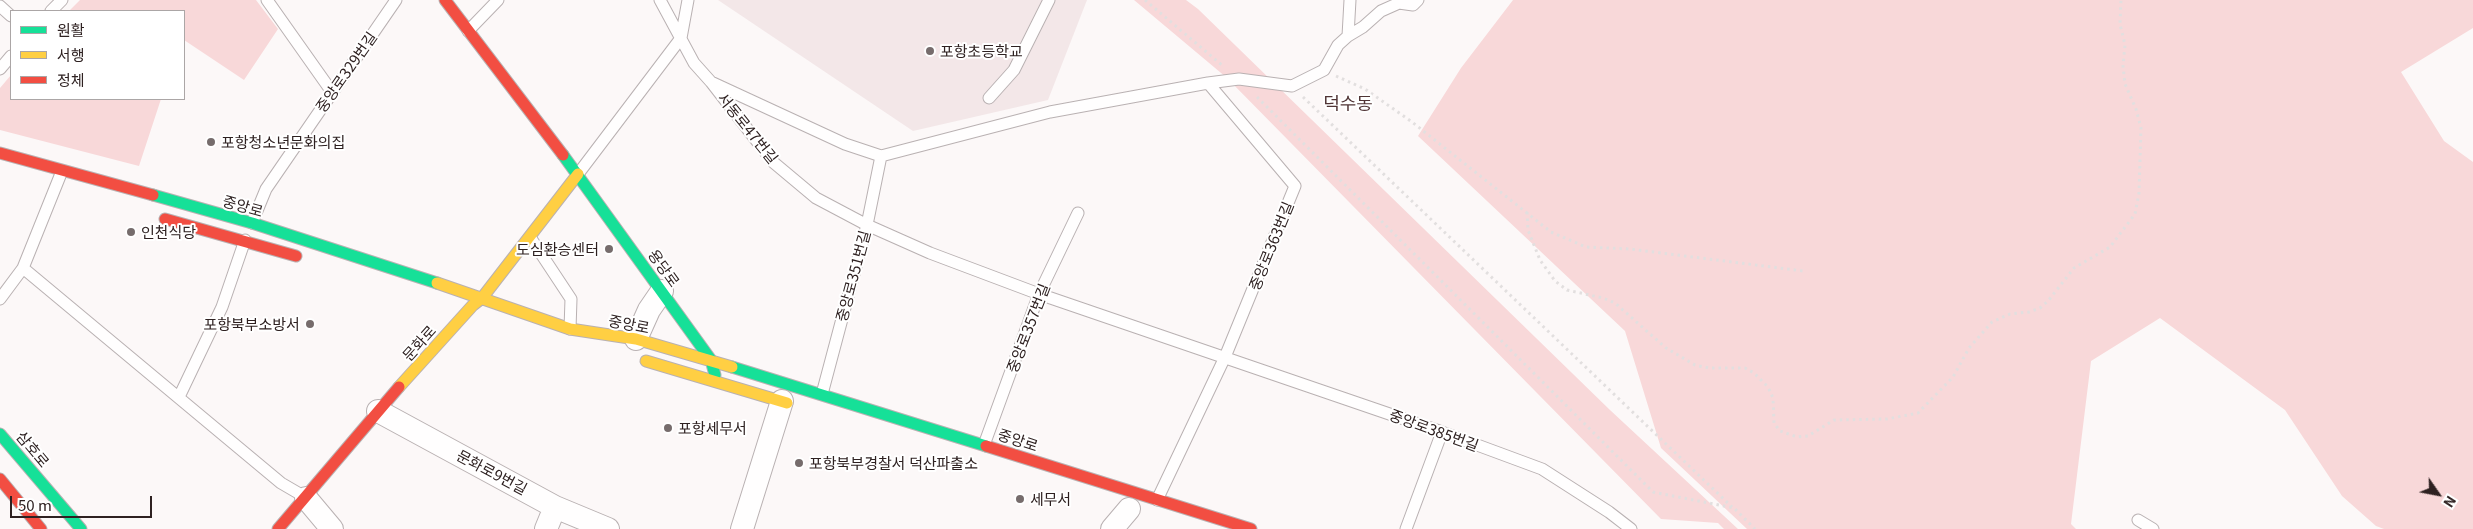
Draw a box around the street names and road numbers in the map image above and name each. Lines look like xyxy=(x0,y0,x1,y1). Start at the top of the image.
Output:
street label: 중앙로329번길 xyxy=(312,28,380,116)
street label: 서동로47번길 xyxy=(714,89,782,167)
street label: 중앙로 xyxy=(221,192,265,220)
street label: 중앙로363번길 xyxy=(1245,199,1297,293)
street label: 중앙로351번길 xyxy=(832,228,874,324)
street label: 용당로 xyxy=(645,246,683,290)
street label: 중앙로357번길 xyxy=(1003,281,1053,375)
street label: 중앙로 xyxy=(607,311,651,337)
street label: 문화로 xyxy=(398,322,440,364)
street label: 중앙로385번길 xyxy=(1387,405,1481,455)
street label: 중앙로 xyxy=(996,425,1040,455)
street label: 삼호로 xyxy=(13,427,53,471)
street label: 문화로9번길 xyxy=(454,446,530,498)

